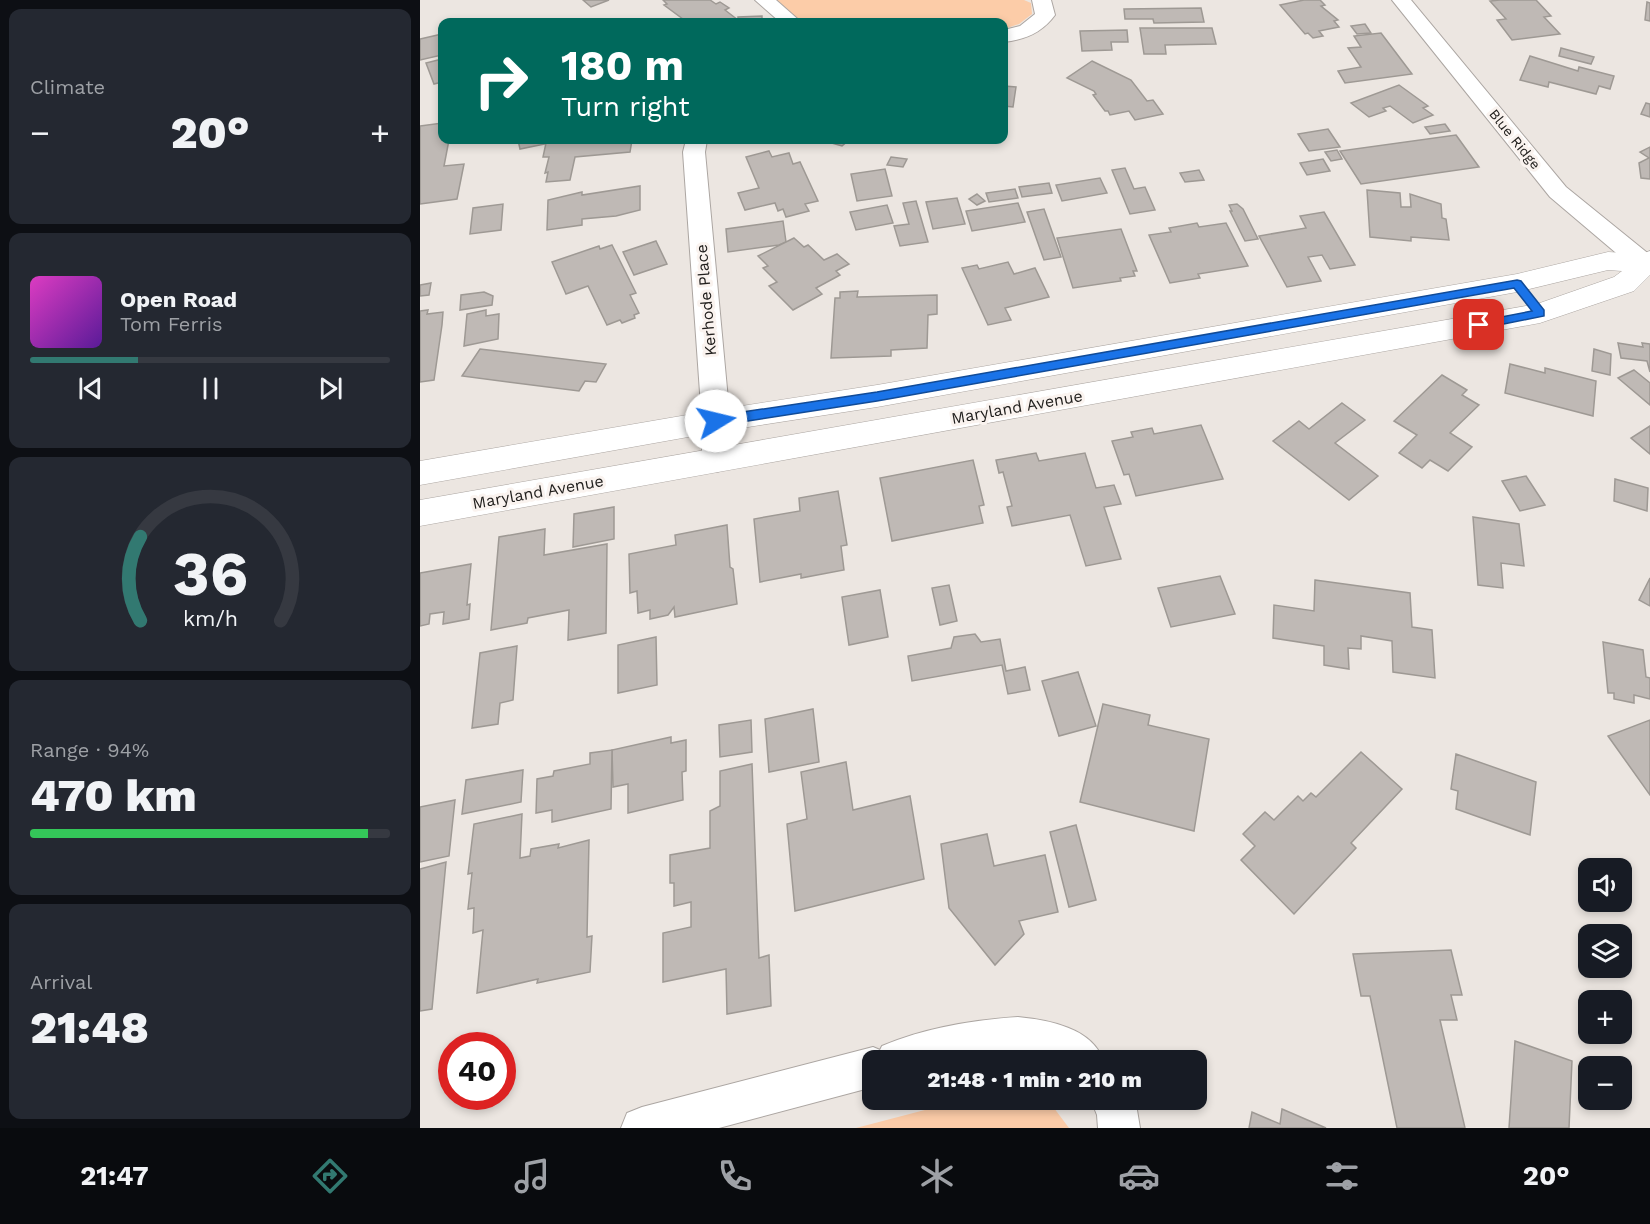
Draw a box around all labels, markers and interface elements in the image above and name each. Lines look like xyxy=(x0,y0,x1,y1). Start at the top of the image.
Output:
text: 180 m xyxy=(561,41,684,90)
icon: right xyxy=(462,42,540,120)
text: Climate xyxy=(30,75,105,99)
text: Turn right xyxy=(561,91,690,123)
text: 20° xyxy=(170,106,250,159)
street label: Blue Ridge xyxy=(1486,106,1544,172)
text: − xyxy=(30,113,50,152)
text: + xyxy=(370,113,390,152)
street label: Kerhode Place xyxy=(692,244,720,356)
text: Open Road xyxy=(120,287,237,312)
pin xyxy=(1453,299,1504,350)
icon: arrive xyxy=(1462,308,1495,341)
text: Tom Ferris xyxy=(120,312,223,336)
icon: previous xyxy=(74,372,107,405)
icon: pause xyxy=(194,372,227,405)
icon: next xyxy=(314,372,347,405)
street label: Maryland Avenue xyxy=(950,386,1084,428)
position arrow xyxy=(684,389,748,453)
street label: Maryland Avenue xyxy=(471,471,605,513)
text: 36 xyxy=(172,537,248,610)
text: km/h xyxy=(182,606,238,631)
text: Range · 94% xyxy=(30,738,149,762)
text: 470 km xyxy=(30,769,197,822)
map controls xyxy=(1578,858,1632,1110)
button: sound xyxy=(1578,858,1632,912)
button: layers xyxy=(1578,924,1632,978)
text: Arrival xyxy=(30,970,92,994)
button: + xyxy=(1578,990,1632,1044)
text: 21:48 xyxy=(30,1001,149,1054)
speed limit sign: 40 xyxy=(438,1032,516,1110)
button: − xyxy=(1578,1056,1632,1110)
text: 21:48 · 1 min · 210 m xyxy=(927,1067,1142,1092)
icon: directions xyxy=(309,1155,351,1197)
icon: music xyxy=(511,1155,553,1197)
icon: phone xyxy=(714,1155,756,1197)
icon: climate xyxy=(916,1155,958,1197)
icon: car xyxy=(1118,1155,1160,1197)
icon: filters xyxy=(1321,1155,1363,1197)
text: 21:47 xyxy=(80,1160,149,1192)
text: 20° xyxy=(1523,1160,1570,1192)

